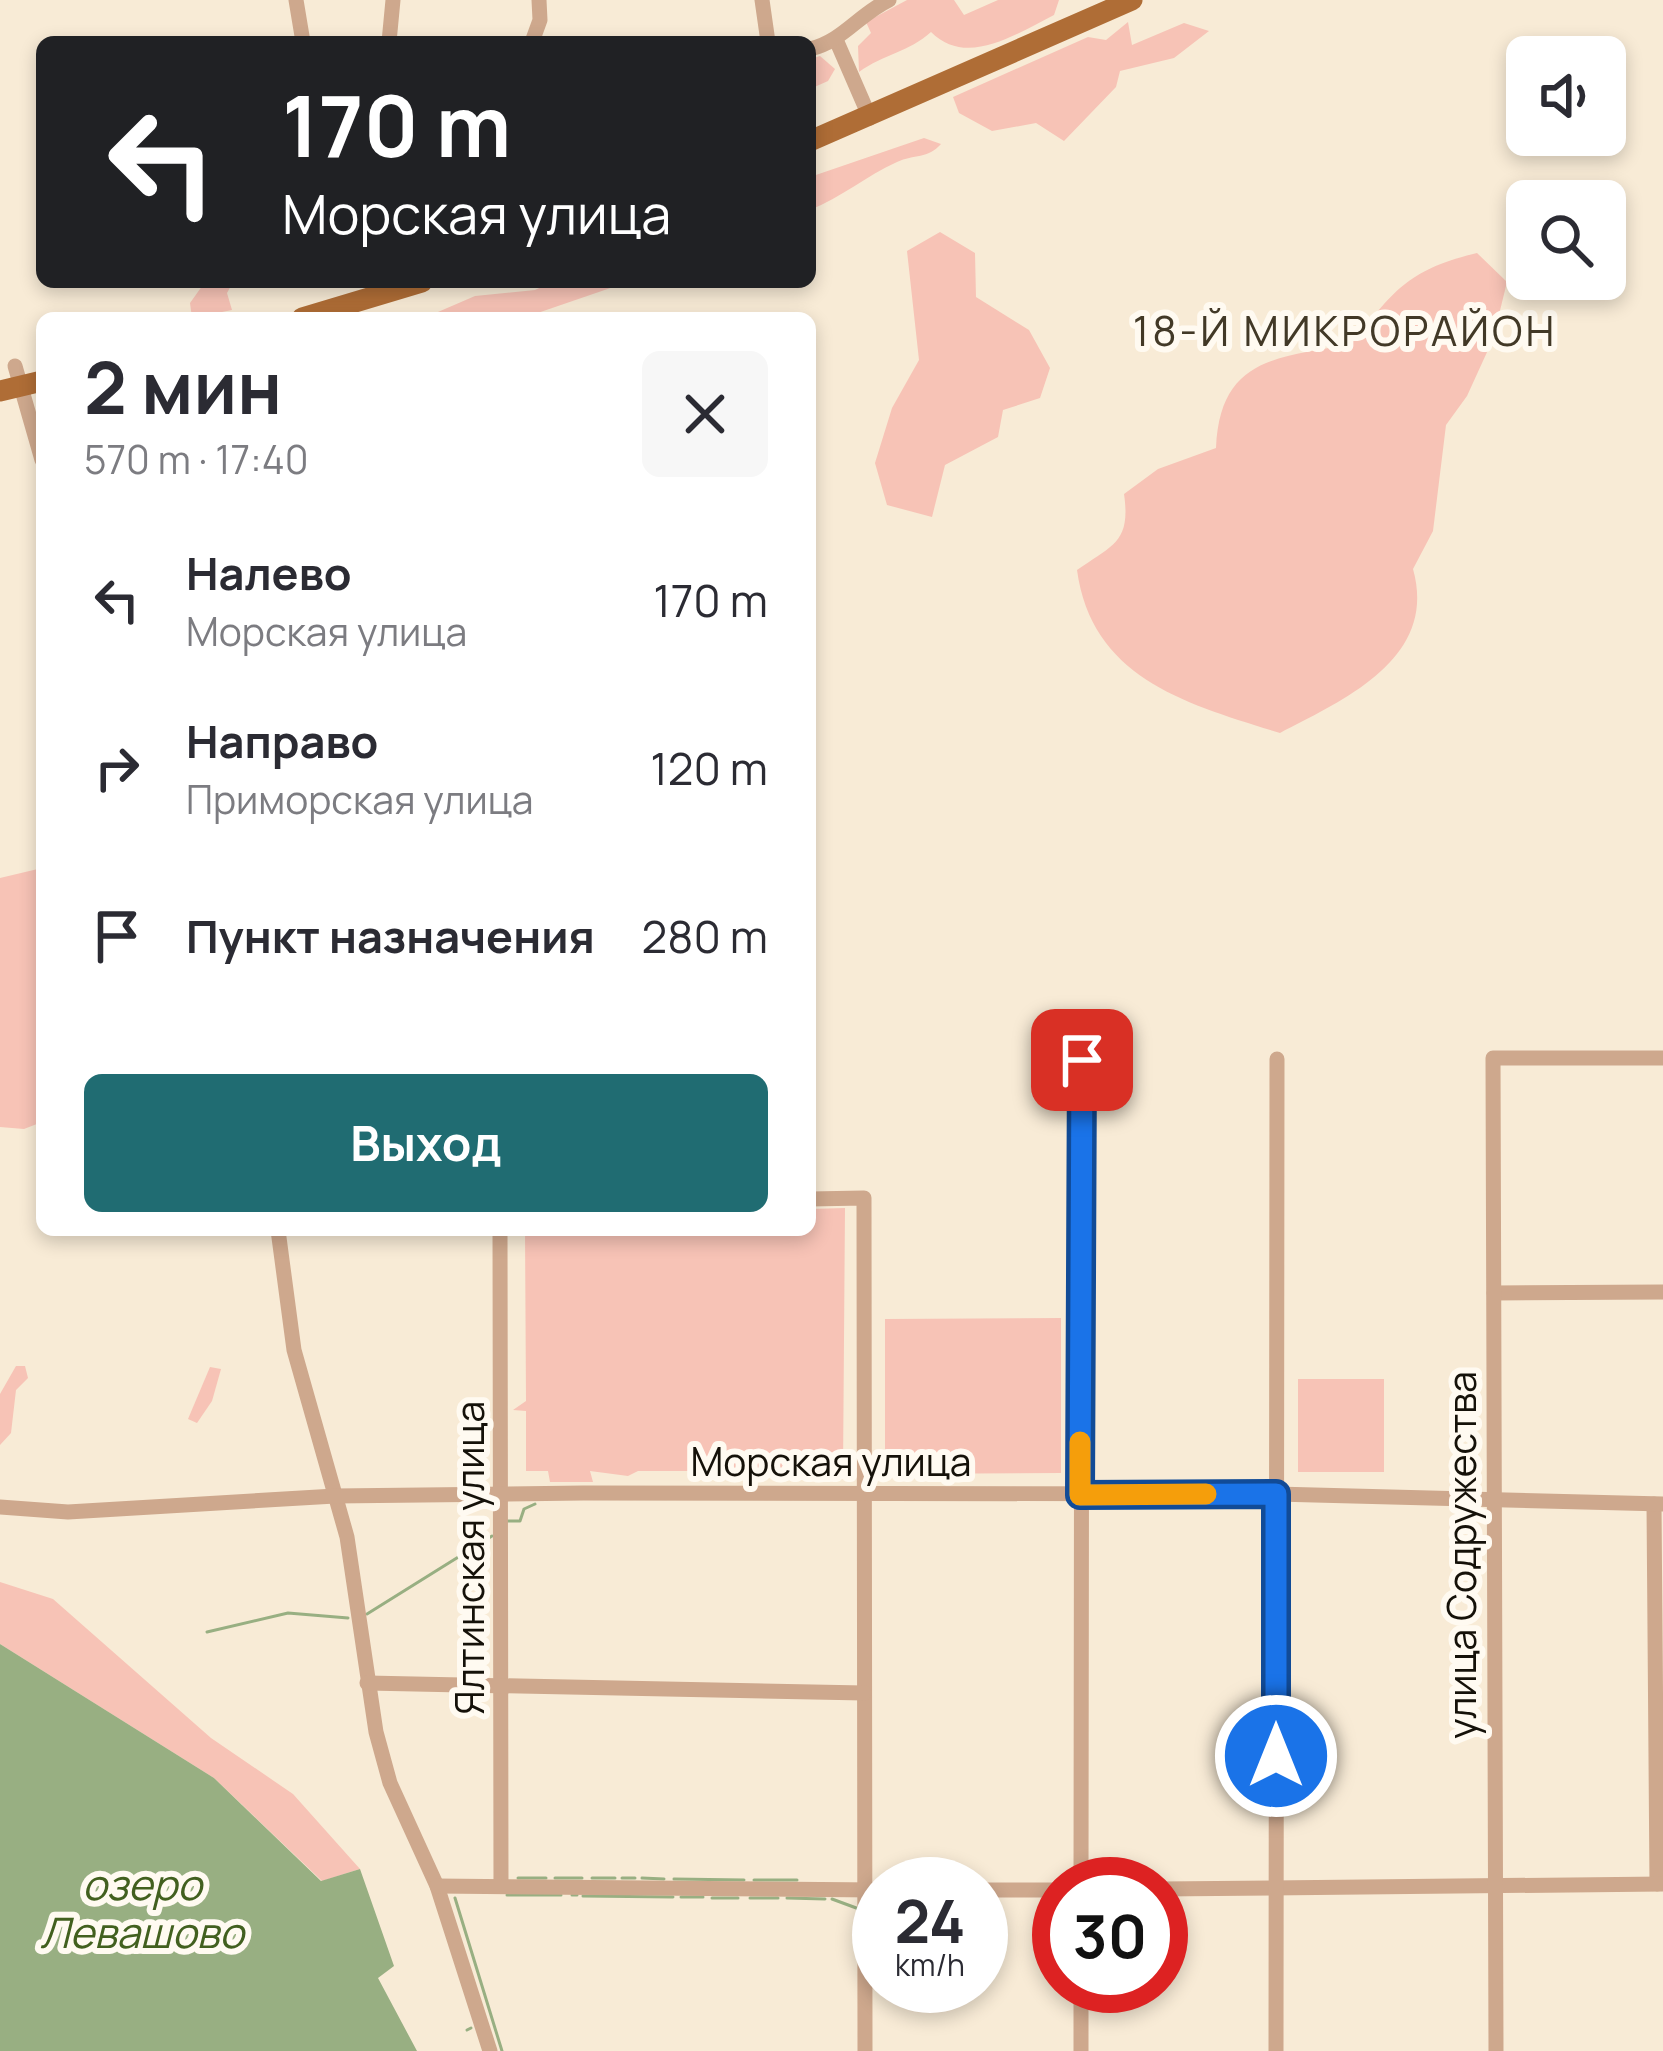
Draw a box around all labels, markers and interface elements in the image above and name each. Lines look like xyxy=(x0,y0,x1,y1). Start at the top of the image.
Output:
map controls xyxy=(1506,36,1626,300)
button: sound xyxy=(1506,36,1626,156)
text: 170 m xyxy=(282,67,511,182)
icon: left xyxy=(84,84,240,240)
text: Морская улица xyxy=(282,176,671,250)
button: search xyxy=(1506,180,1626,300)
district label: 18-Й МИКРОРАЙОН xyxy=(1133,301,1557,359)
text: 2 мин xyxy=(84,337,282,436)
button: close xyxy=(642,351,768,477)
text: 570 m · 17:40 xyxy=(84,432,308,486)
text: Налево xyxy=(186,542,352,604)
icon: left xyxy=(84,567,150,633)
text: 170 m xyxy=(653,569,768,631)
text: Морская улица xyxy=(186,604,467,658)
text: Направо xyxy=(186,710,378,772)
icon: right xyxy=(84,735,150,801)
text: 120 m xyxy=(650,737,768,799)
text: Приморская улица xyxy=(186,772,534,826)
icon: arrive xyxy=(84,903,150,969)
text: Пункт назначения xyxy=(186,905,595,967)
text: 280 m xyxy=(642,905,768,967)
pin xyxy=(1031,1009,1133,1111)
icon: arrive xyxy=(1049,1027,1115,1093)
button: Выход xyxy=(84,1074,768,1212)
street label: улица Содружества xyxy=(1434,1371,1488,1739)
street label: Ялтинская улица xyxy=(442,1401,496,1715)
street label: Морская улица xyxy=(690,1434,972,1488)
position arrow xyxy=(1213,1693,1339,1819)
water label: озеро Левашово xyxy=(40,1855,246,1961)
speed limit sign: 30 xyxy=(1032,1857,1188,2013)
text: 24 xyxy=(894,1879,966,1961)
text: km/h xyxy=(895,1944,965,1985)

